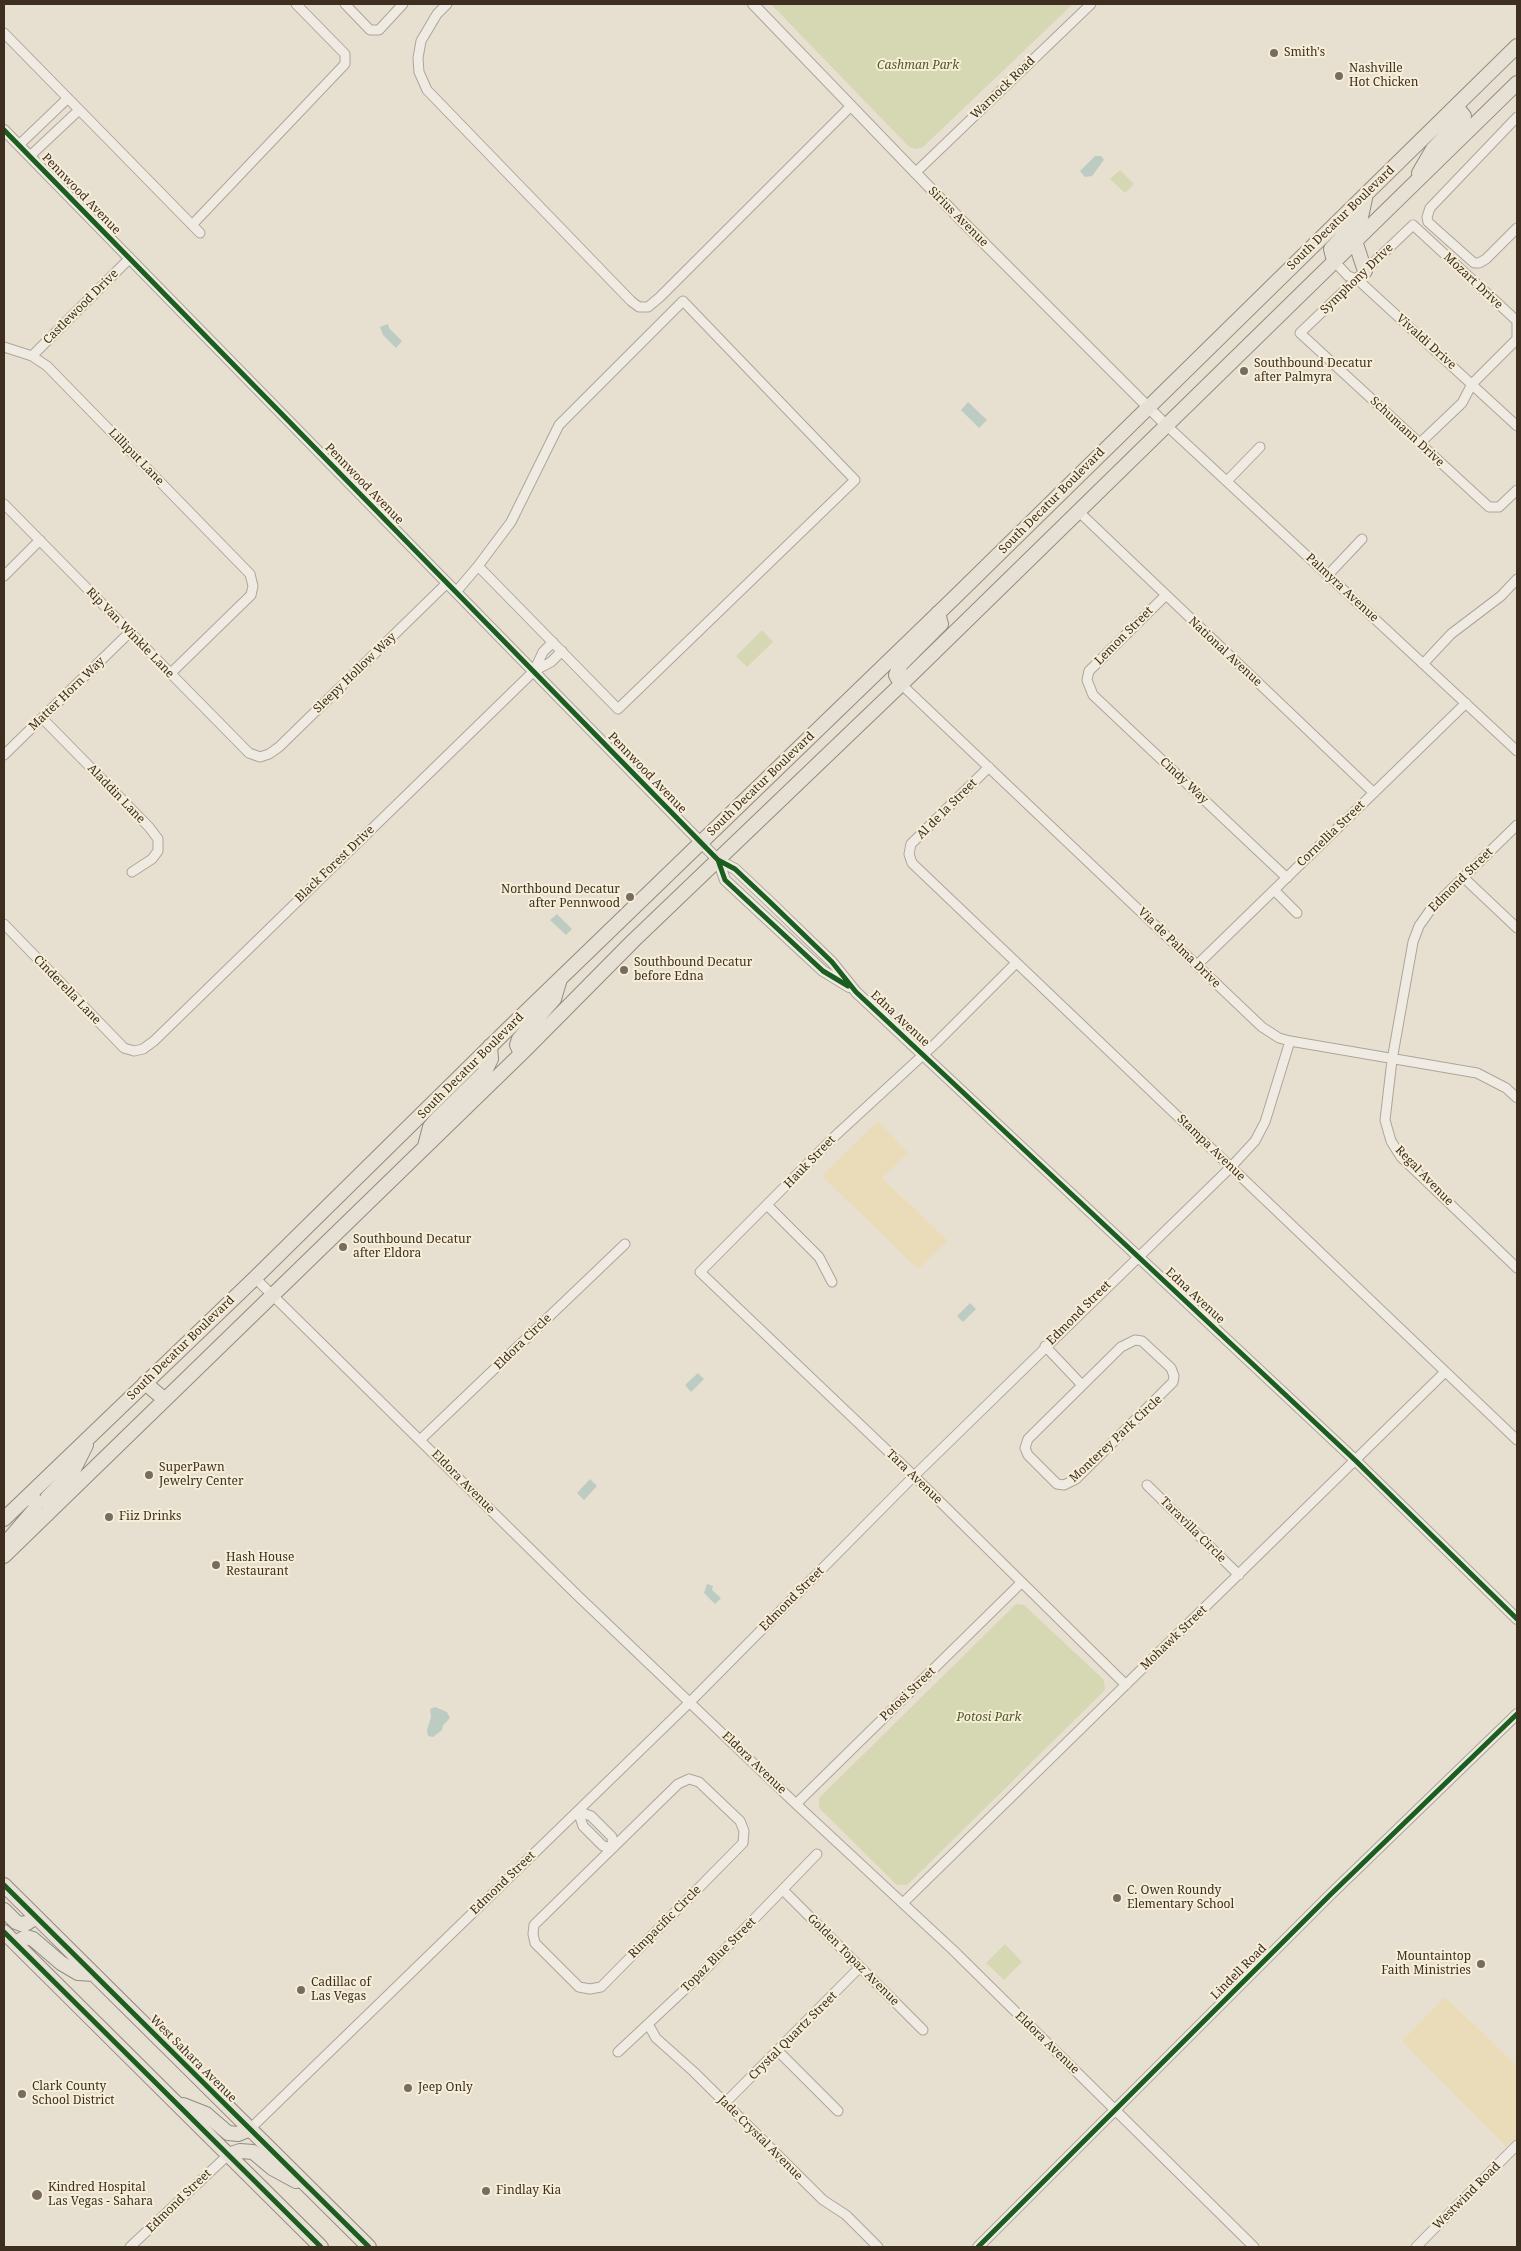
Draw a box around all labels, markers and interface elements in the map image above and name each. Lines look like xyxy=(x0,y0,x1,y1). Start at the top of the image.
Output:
place label: Smith's xyxy=(1284,46,1325,60)
marker: Smith's xyxy=(1268,47,1280,59)
street label: Warnock Road xyxy=(968,54,1038,122)
park label: Cashman Park xyxy=(877,59,959,73)
place label: Nashville Hot Chicken xyxy=(1349,62,1418,90)
marker: Nashville Hot Chicken xyxy=(1333,70,1345,82)
street label: Pennwood Avenue xyxy=(39,151,123,237)
street label: South Decatur Boulevard xyxy=(1284,163,1398,273)
street label: Sirius Avenue xyxy=(925,184,991,250)
street label: Symphony Drive xyxy=(1318,241,1396,317)
street label: Mozart Drive xyxy=(1440,250,1506,312)
street label: Castlewood Drive xyxy=(40,266,122,348)
street label: Vivaldi Drive xyxy=(1393,311,1459,373)
place label: Southbound Decatur after Palmyra xyxy=(1254,357,1372,385)
marker: Southbound Decatur after Palmyra xyxy=(1238,365,1250,377)
street label: Schumann Drive xyxy=(1367,394,1447,470)
street label: Lilliput Lane xyxy=(105,426,167,488)
street label: Pennwood Avenue xyxy=(322,441,406,527)
street label: South Decatur Boulevard xyxy=(996,445,1108,557)
street label: Palmyra Avenue xyxy=(1303,551,1381,625)
street label: Rip Van Winkle Lane xyxy=(83,585,177,681)
street label: Lemon Street xyxy=(1092,604,1156,668)
street label: National Avenue xyxy=(1185,614,1265,690)
street label: Sleepy Hollow Way xyxy=(311,630,399,716)
street label: Matter Horn Way xyxy=(26,654,108,734)
street label: South Decatur Boulevard xyxy=(704,729,818,839)
street label: Pennwood Avenue xyxy=(605,730,689,816)
street label: Cindy Way xyxy=(1157,755,1211,807)
street label: Aladdin Lane xyxy=(84,761,148,827)
street label: Al de la Street xyxy=(914,776,980,842)
street label: Cornellia Street xyxy=(1294,798,1368,870)
street label: Black Forest Drive xyxy=(292,823,378,905)
street label: Edmond Street xyxy=(1426,845,1496,915)
place label: Northbound Decatur after Pennwood xyxy=(501,883,620,911)
marker: Northbound Decatur after Pennwood xyxy=(624,891,636,903)
street label: Via de Palma Drive xyxy=(1135,905,1223,991)
street label: Cinderella Lane xyxy=(30,952,104,1028)
place label: Southbound Decatur before Edna xyxy=(634,956,752,984)
marker: Southbound Decatur before Edna xyxy=(618,964,630,976)
street label: Edna Avenue xyxy=(868,988,932,1050)
street label: South Decatur Boulevard xyxy=(415,1010,527,1122)
street label: Stampa Avenue xyxy=(1174,1112,1248,1184)
street label: Hauk Street xyxy=(781,1133,839,1191)
street label: Regal Avenue xyxy=(1392,1143,1456,1209)
place label: Southbound Decatur after Eldora xyxy=(353,1233,471,1261)
marker: Southbound Decatur after Eldora xyxy=(337,1241,349,1253)
street label: Edna Avenue xyxy=(1163,1265,1227,1327)
street label: Edmond Street xyxy=(1044,1278,1114,1348)
street label: South Decatur Boulevard xyxy=(124,1293,238,1403)
street label: Eldora Circle xyxy=(491,1311,555,1373)
street label: Monterey Park Circle xyxy=(1067,1392,1165,1486)
street label: Eldora Avenue xyxy=(428,1447,498,1517)
street label: Tara Avenue xyxy=(883,1447,945,1507)
place label: SuperPawn Jewelry Center xyxy=(159,1461,244,1489)
marker: SuperPawn Jewelry Center xyxy=(143,1469,155,1481)
street label: Taravilla Circle xyxy=(1157,1494,1229,1566)
place label: Fiiz Drinks xyxy=(119,1510,181,1524)
marker: Fiiz Drinks xyxy=(103,1511,115,1523)
place label: Hash House Restaurant xyxy=(226,1551,294,1579)
marker: Hash House Restaurant xyxy=(210,1559,222,1571)
street label: Edmond Street xyxy=(757,1564,827,1634)
street label: Mohawk Street xyxy=(1138,1603,1210,1673)
street label: Potosi Street xyxy=(877,1664,939,1724)
park label: Potosi Park xyxy=(957,1711,1021,1725)
street label: Eldora Avenue xyxy=(719,1729,789,1797)
street label: Edmond Street xyxy=(467,1848,539,1918)
street label: Rimpacific Circle xyxy=(626,1883,704,1961)
place label: C. Owen Roundy Elementary School xyxy=(1127,1884,1234,1912)
marker: C. Owen Roundy Elementary School xyxy=(1111,1892,1123,1904)
street label: Golden Topaz Avenue xyxy=(804,1911,902,2009)
street label: Topaz Blue Street xyxy=(679,1915,759,1995)
street label: Lindell Road xyxy=(1208,1941,1270,2003)
place label: Mountaintop Faith Ministries xyxy=(1381,1950,1471,1978)
marker: Mountaintop Faith Ministries xyxy=(1475,1958,1487,1970)
place label: Cadillac of Las Vegas xyxy=(311,1976,371,2004)
marker: Cadillac of Las Vegas xyxy=(295,1984,307,1996)
street label: Crystal Quartz Street xyxy=(746,1989,840,2083)
street label: Eldora Avenue xyxy=(1012,2009,1082,2077)
street label: West Sahara Avenue xyxy=(147,2013,239,2105)
place label: Clark County School District xyxy=(32,2080,115,2108)
place label: Jeep Only xyxy=(418,2081,473,2095)
marker: Jeep Only xyxy=(402,2082,414,2094)
marker: Clark County School District xyxy=(16,2088,28,2100)
street label: Jade Crystal Avenue xyxy=(715,2093,805,2183)
street label: Westwind Road xyxy=(1430,2159,1504,2233)
street label: Edmond Street xyxy=(143,2166,215,2236)
place label: Kindred Hospital Las Vegas - Sahara xyxy=(48,2181,153,2209)
place label: Findlay Kia xyxy=(496,2184,561,2198)
marker: Findlay Kia xyxy=(480,2185,492,2197)
marker: Kindred Hospital Las Vegas - Sahara xyxy=(30,2188,44,2202)

